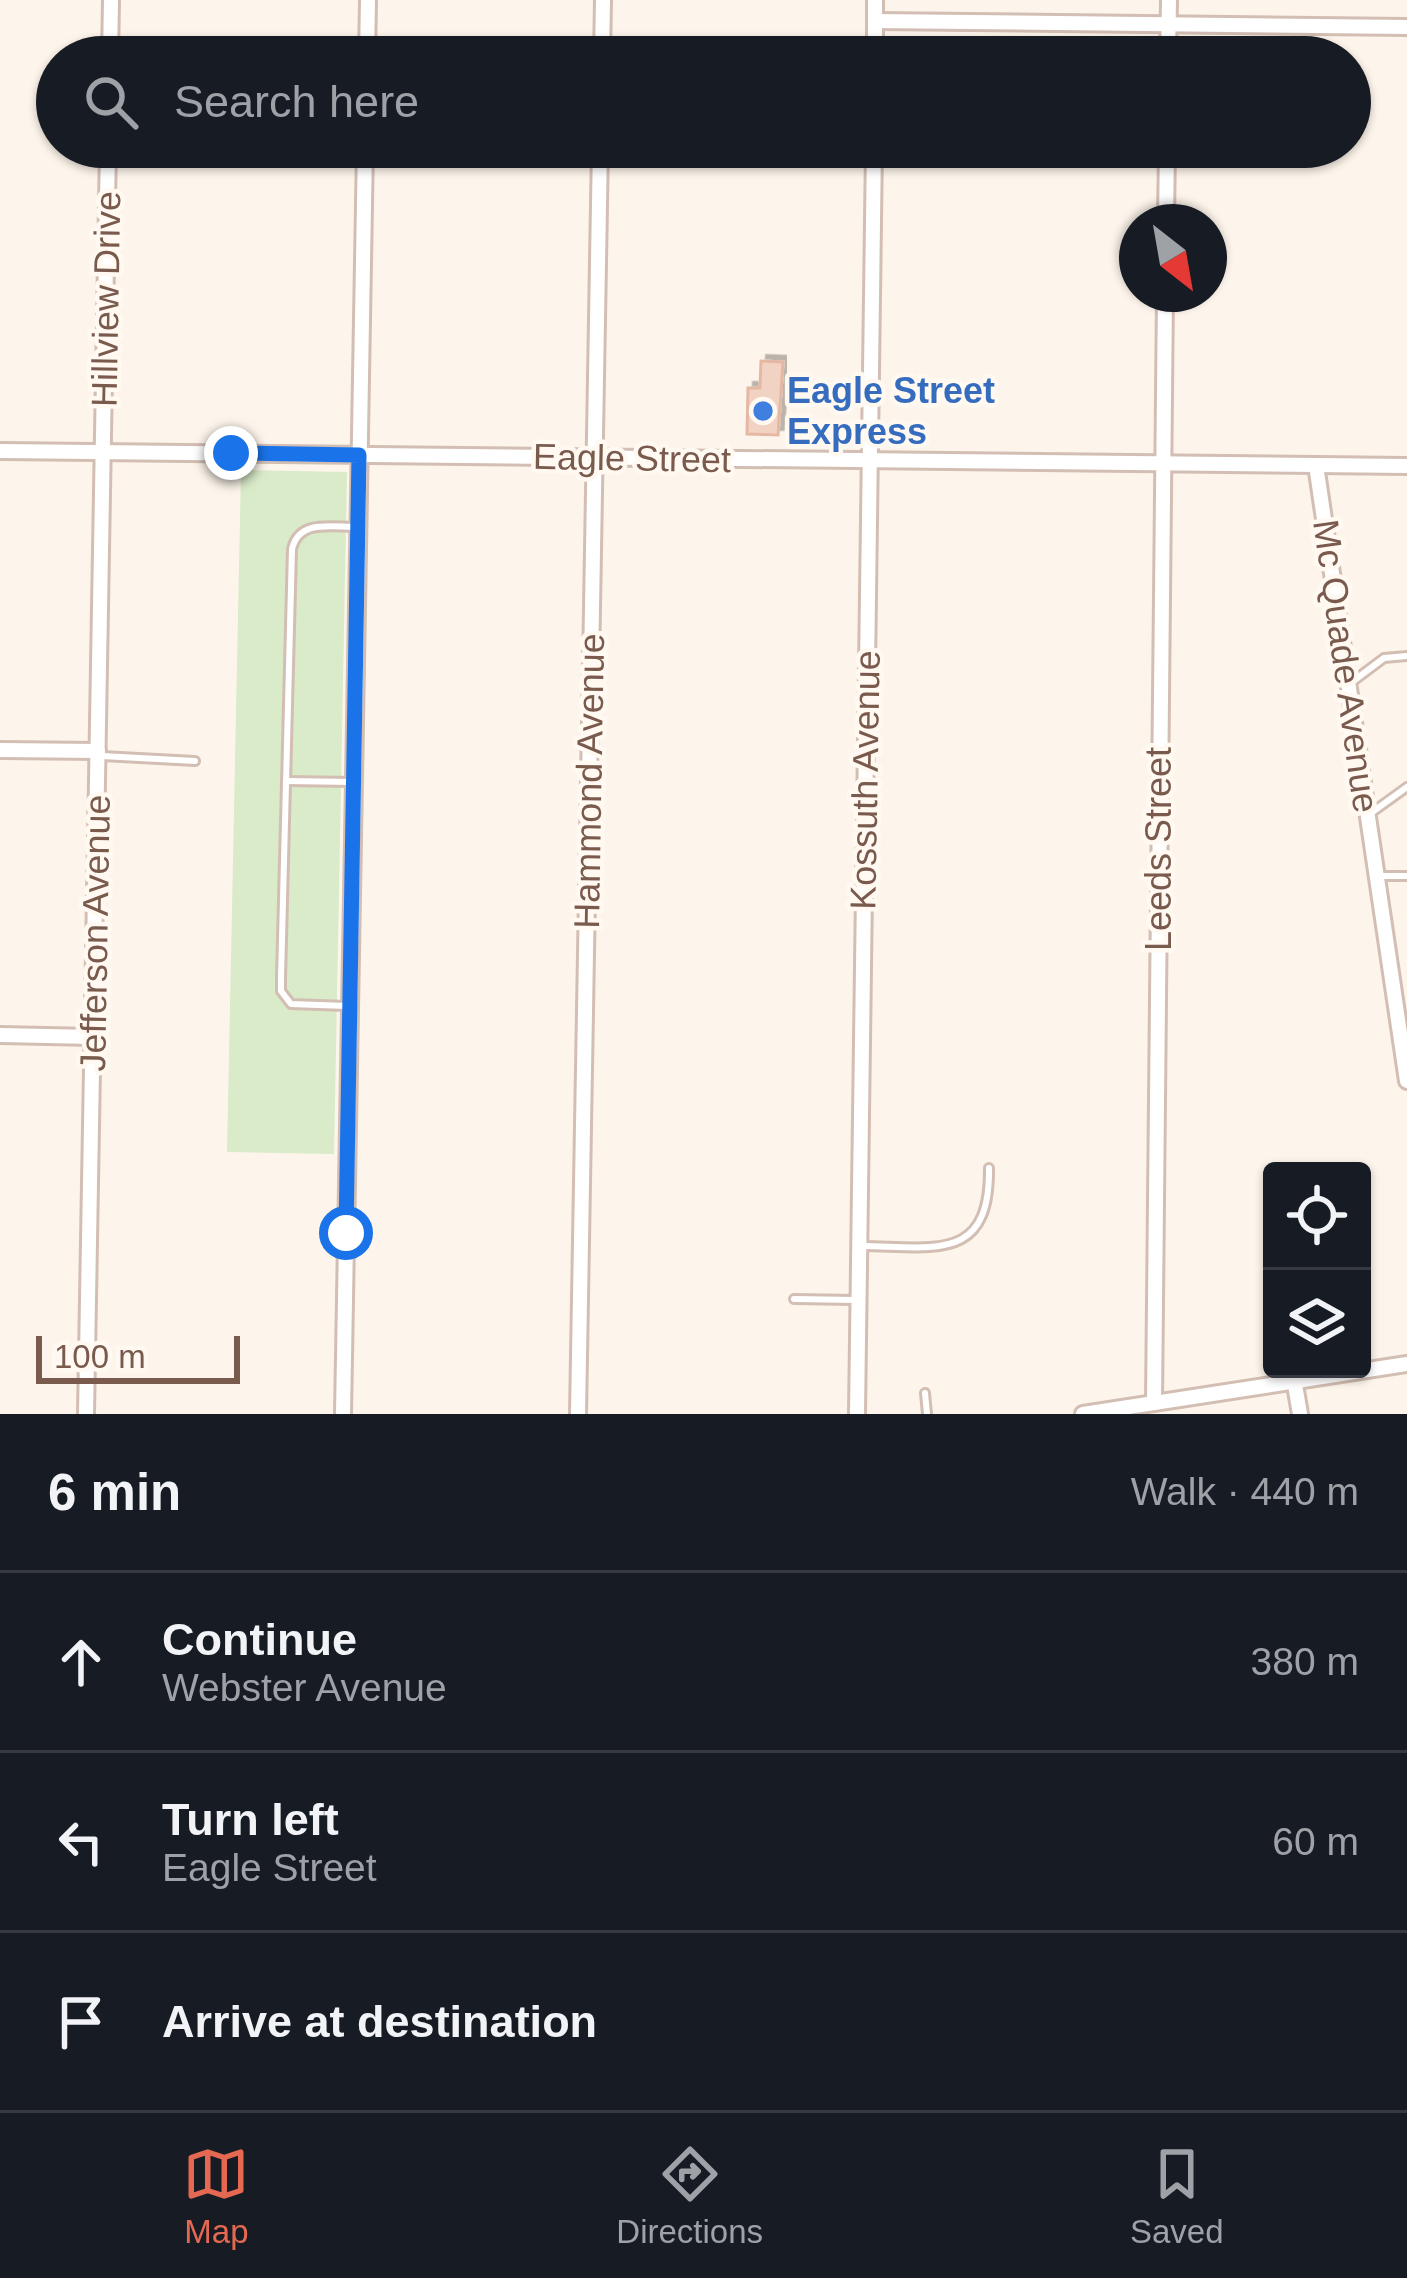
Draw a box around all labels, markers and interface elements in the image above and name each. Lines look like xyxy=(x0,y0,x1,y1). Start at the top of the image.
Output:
search box xyxy=(36,36,1371,168)
icon: search xyxy=(78,69,144,135)
text: Search here xyxy=(174,76,419,127)
street label: Hillview Drive xyxy=(84,191,128,407)
north arrow xyxy=(1119,204,1227,312)
place label: Eagle Street Express xyxy=(787,370,995,452)
marker: Eagle Street Express xyxy=(750,398,776,424)
route end xyxy=(204,426,258,480)
street label: Eagle Street xyxy=(533,436,731,480)
street label: Mc Quade Avenue xyxy=(1305,517,1387,815)
street label: Hammond Avenue xyxy=(566,633,612,929)
street label: Kossuth Avenue xyxy=(842,650,888,910)
street label: Leeds Street xyxy=(1138,747,1179,951)
street label: Jefferson Avenue xyxy=(72,794,118,1072)
map controls xyxy=(1263,1162,1371,1378)
button: locate xyxy=(1263,1162,1371,1270)
route start xyxy=(319,1206,373,1260)
button: layers xyxy=(1263,1270,1371,1378)
scale bar xyxy=(36,1330,240,1383)
text: 100 m xyxy=(54,1338,146,1375)
text: 6 min xyxy=(48,1464,181,1521)
text: Walk · 440 m xyxy=(1131,1470,1359,1513)
text: Continue xyxy=(162,1614,357,1665)
icon: ahead xyxy=(48,1629,114,1695)
text: 380 m xyxy=(1251,1640,1359,1683)
text: Webster Avenue xyxy=(162,1666,447,1709)
text: Turn left xyxy=(162,1794,339,1845)
icon: left xyxy=(48,1809,114,1875)
text: 60 m xyxy=(1272,1820,1359,1863)
text: Eagle Street xyxy=(162,1846,377,1889)
icon: arrive xyxy=(48,1989,114,2055)
text: Arrive at destination xyxy=(162,1996,597,2047)
tab: Map xyxy=(183,2141,249,2251)
tab: Directions xyxy=(616,2141,763,2251)
tab: Saved xyxy=(1130,2141,1224,2251)

